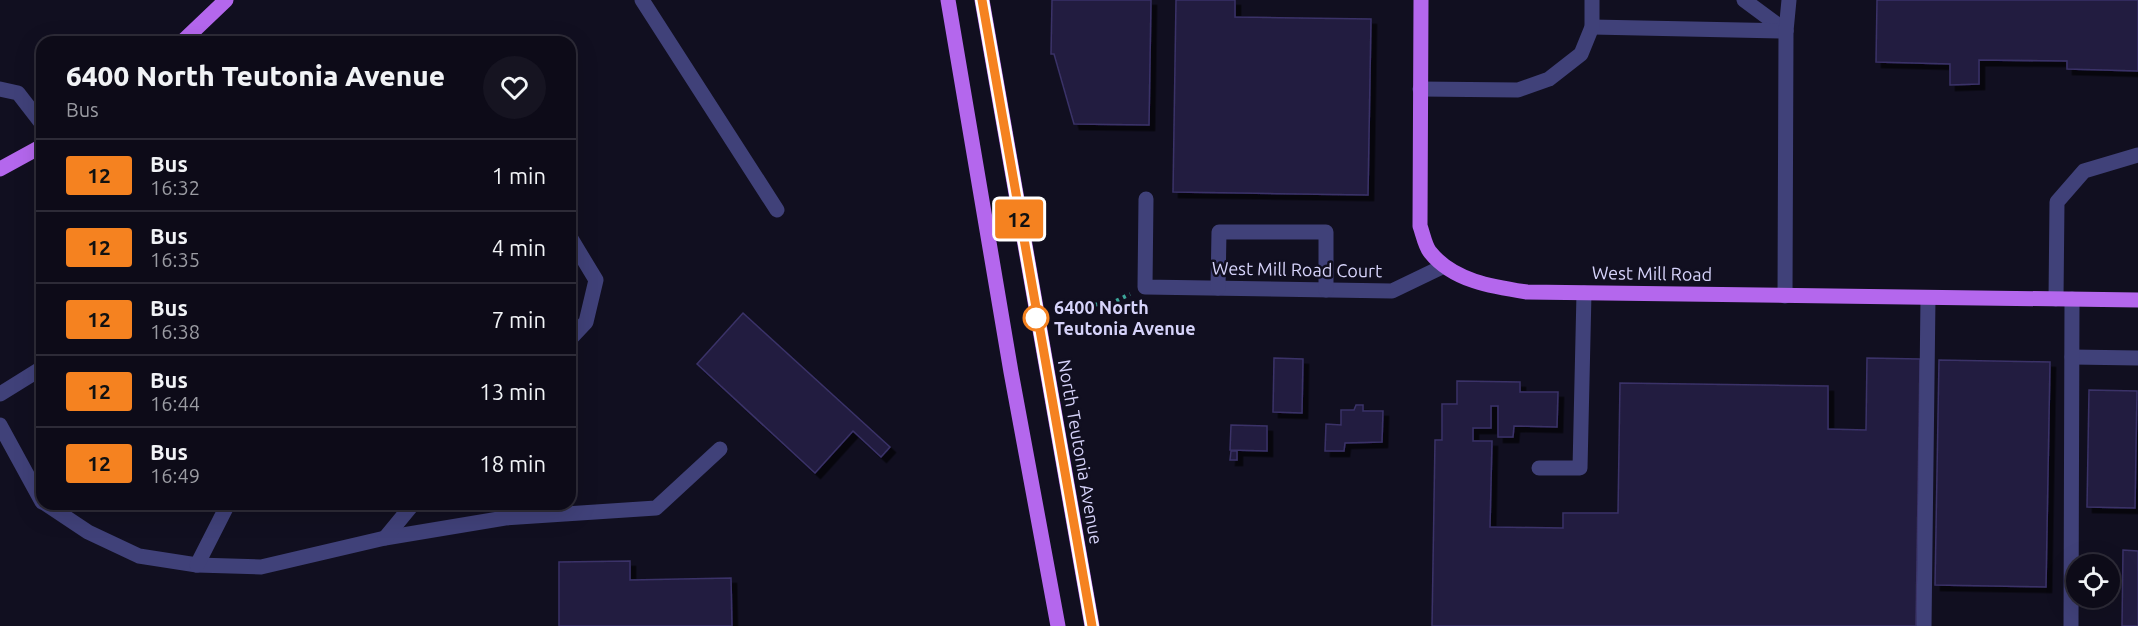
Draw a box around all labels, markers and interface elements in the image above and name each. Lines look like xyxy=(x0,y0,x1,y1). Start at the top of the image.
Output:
button: heart xyxy=(483,56,546,119)
text: 6400 North Teutonia Avenue xyxy=(66,60,445,91)
text: Bus xyxy=(66,98,99,121)
text: Bus xyxy=(150,151,188,176)
text: 12 xyxy=(87,163,111,187)
text: 1 min xyxy=(492,163,546,188)
text: 16:32 xyxy=(150,176,200,199)
line badge: 12 xyxy=(992,200,1046,238)
text: 12 xyxy=(1007,207,1031,231)
text: Bus xyxy=(150,223,188,248)
text: 12 xyxy=(87,235,111,259)
text: 4 min xyxy=(492,235,546,260)
text: 16:35 xyxy=(150,248,200,271)
street label: West Mill Road Court xyxy=(1212,258,1382,280)
street label: West Mill Road xyxy=(1592,262,1712,284)
text: Bus xyxy=(150,295,188,320)
place label: 6400 North Teutonia Avenue xyxy=(1054,297,1196,338)
marker: 6400 North Teutonia Avenue xyxy=(1023,305,1049,331)
text: 12 xyxy=(87,307,111,331)
text: 7 min xyxy=(492,307,546,332)
text: 16:38 xyxy=(150,320,200,343)
street label: North Teutonia Avenue xyxy=(1055,358,1107,546)
text: Bus xyxy=(150,367,188,392)
text: 12 xyxy=(87,379,111,403)
text: 13 min xyxy=(479,379,546,404)
text: 16:44 xyxy=(150,392,200,415)
text: Bus xyxy=(150,439,188,464)
text: 12 xyxy=(87,451,111,475)
text: 18 min xyxy=(479,451,546,476)
text: 16:49 xyxy=(150,464,200,487)
map controls xyxy=(2066,554,2120,608)
button: locate xyxy=(2066,554,2120,608)

